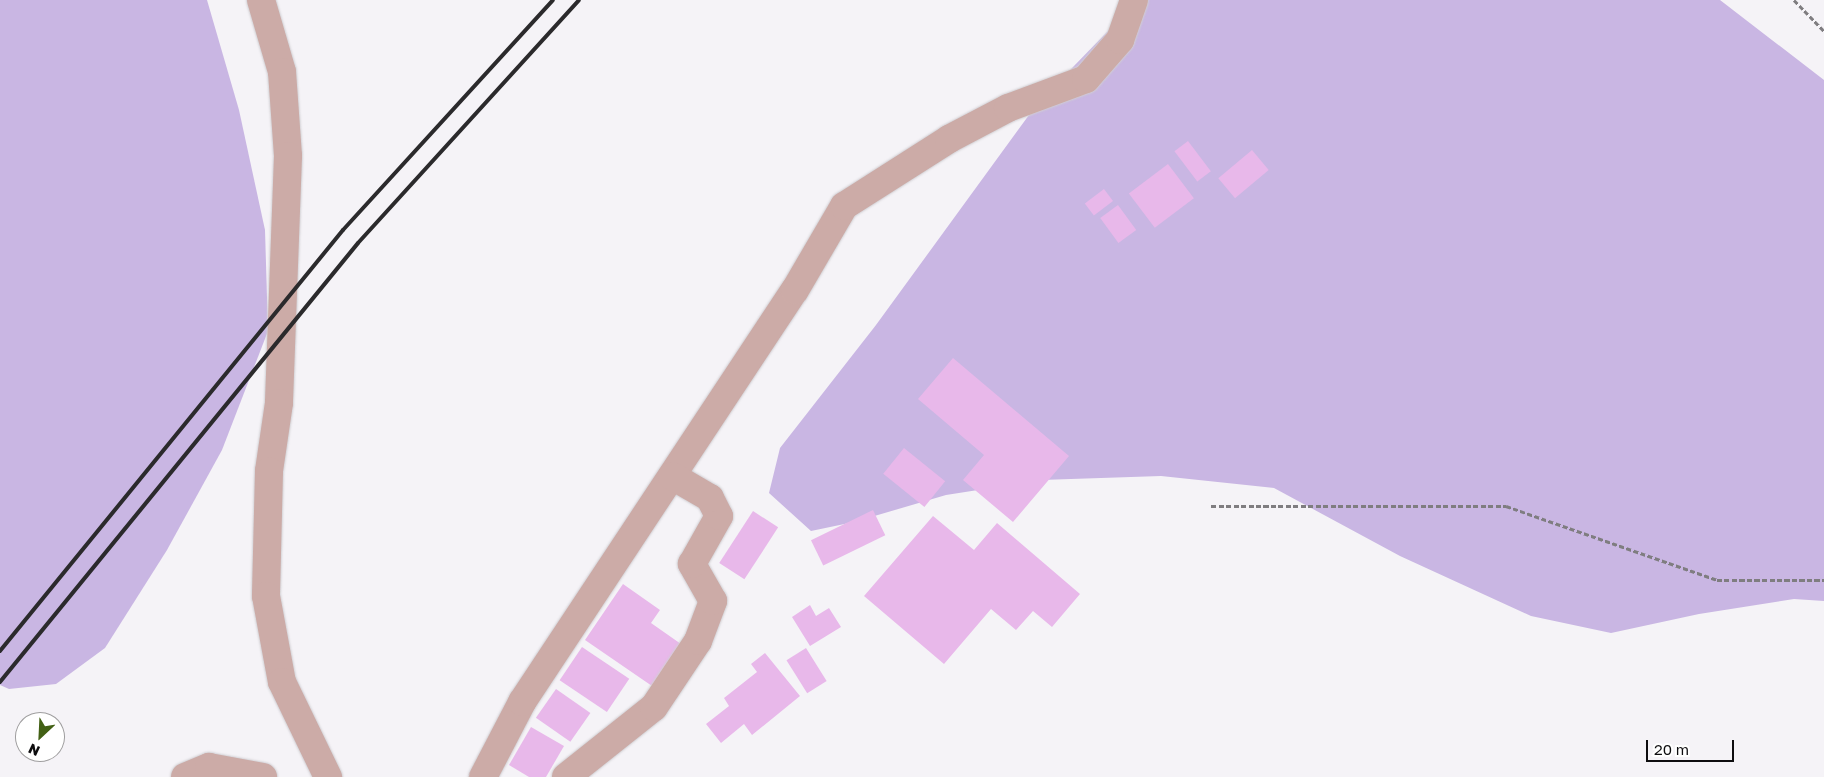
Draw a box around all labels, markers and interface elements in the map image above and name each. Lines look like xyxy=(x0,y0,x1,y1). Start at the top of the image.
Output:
north arrow xyxy=(15,712,65,762)
scale bar xyxy=(1649,730,1736,762)
text: N xyxy=(25,740,42,760)
text: 20 m xyxy=(1654,740,1689,758)

